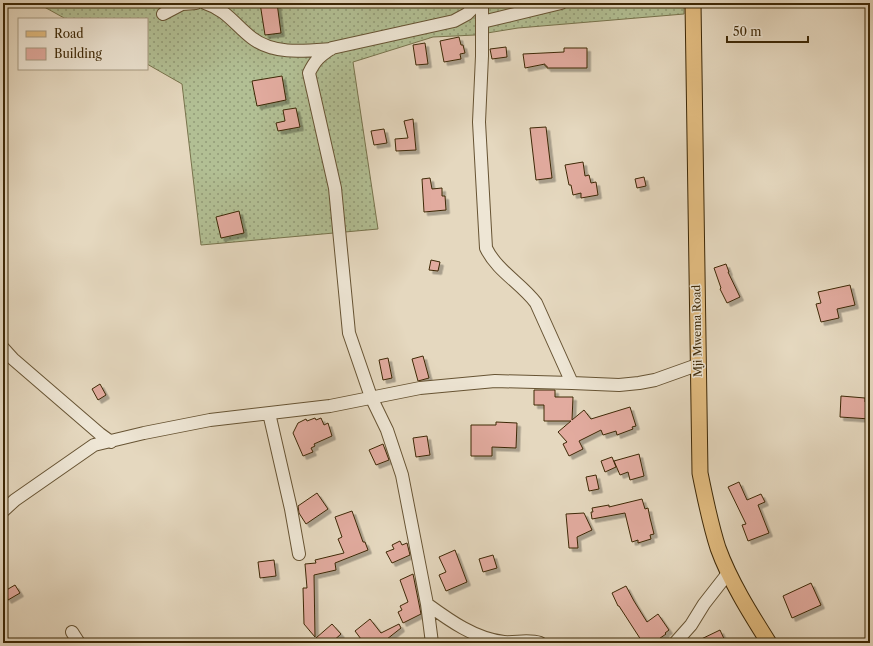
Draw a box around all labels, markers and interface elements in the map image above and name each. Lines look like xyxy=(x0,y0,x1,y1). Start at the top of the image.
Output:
legend xyxy=(18,18,148,70)
scale bar xyxy=(727,18,808,44)
text: 50 m xyxy=(733,24,762,39)
text: Road xyxy=(54,26,84,41)
text: Building xyxy=(54,46,102,61)
street label: Mji Mwema Road xyxy=(689,284,705,377)

